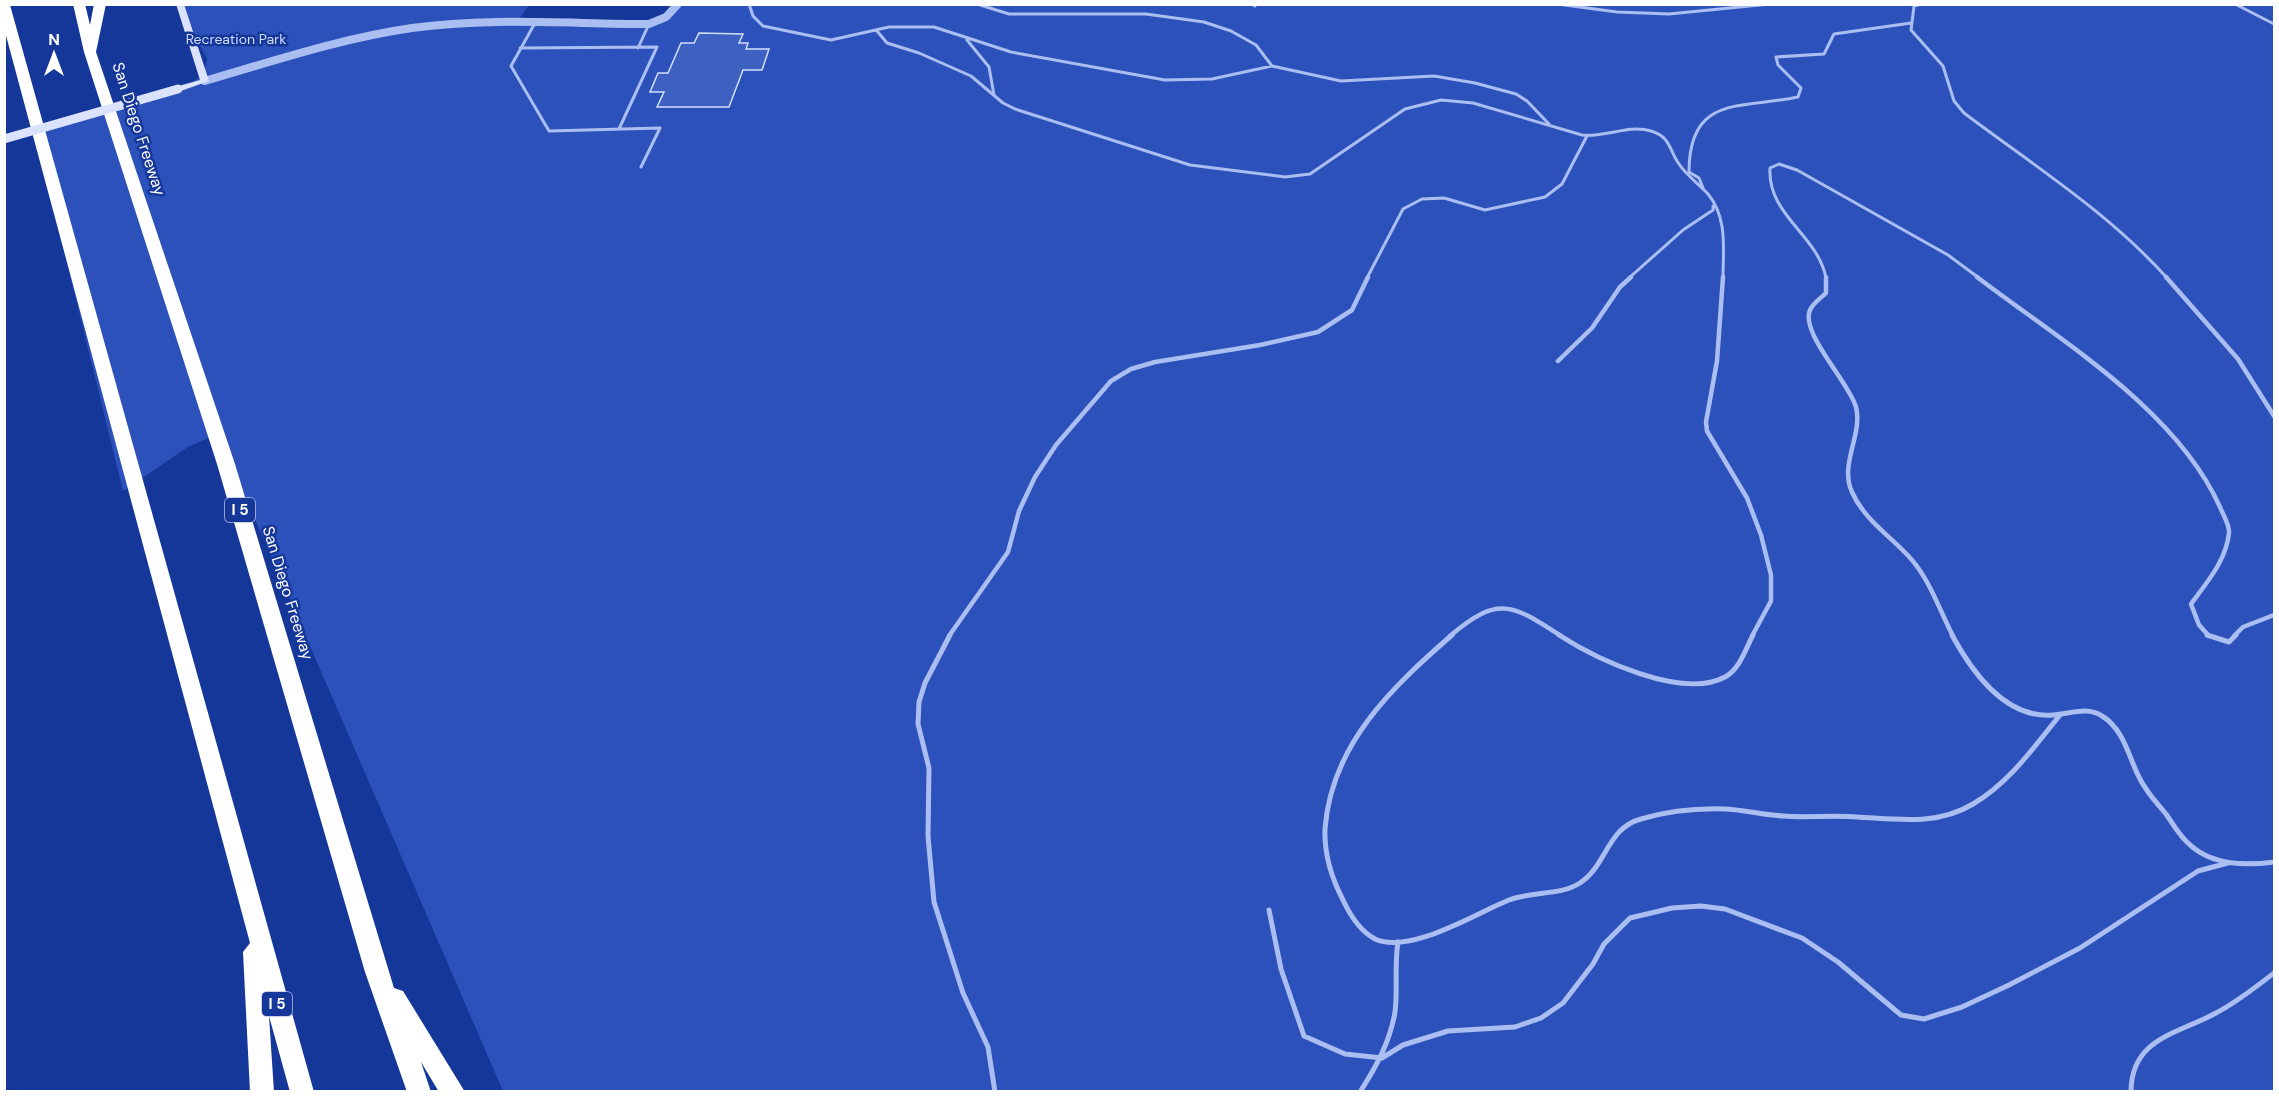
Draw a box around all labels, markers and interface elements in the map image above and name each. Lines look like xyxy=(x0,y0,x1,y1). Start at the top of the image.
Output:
north arrow xyxy=(24,24,84,84)
text: N xyxy=(48,29,60,50)
park label: Recreation Park xyxy=(186,30,286,48)
street label: San Diego Freeway xyxy=(108,60,170,198)
road number: I 5 xyxy=(225,498,255,522)
street label: San Diego Freeway xyxy=(258,523,318,663)
road number: I 5 xyxy=(262,992,292,1016)

